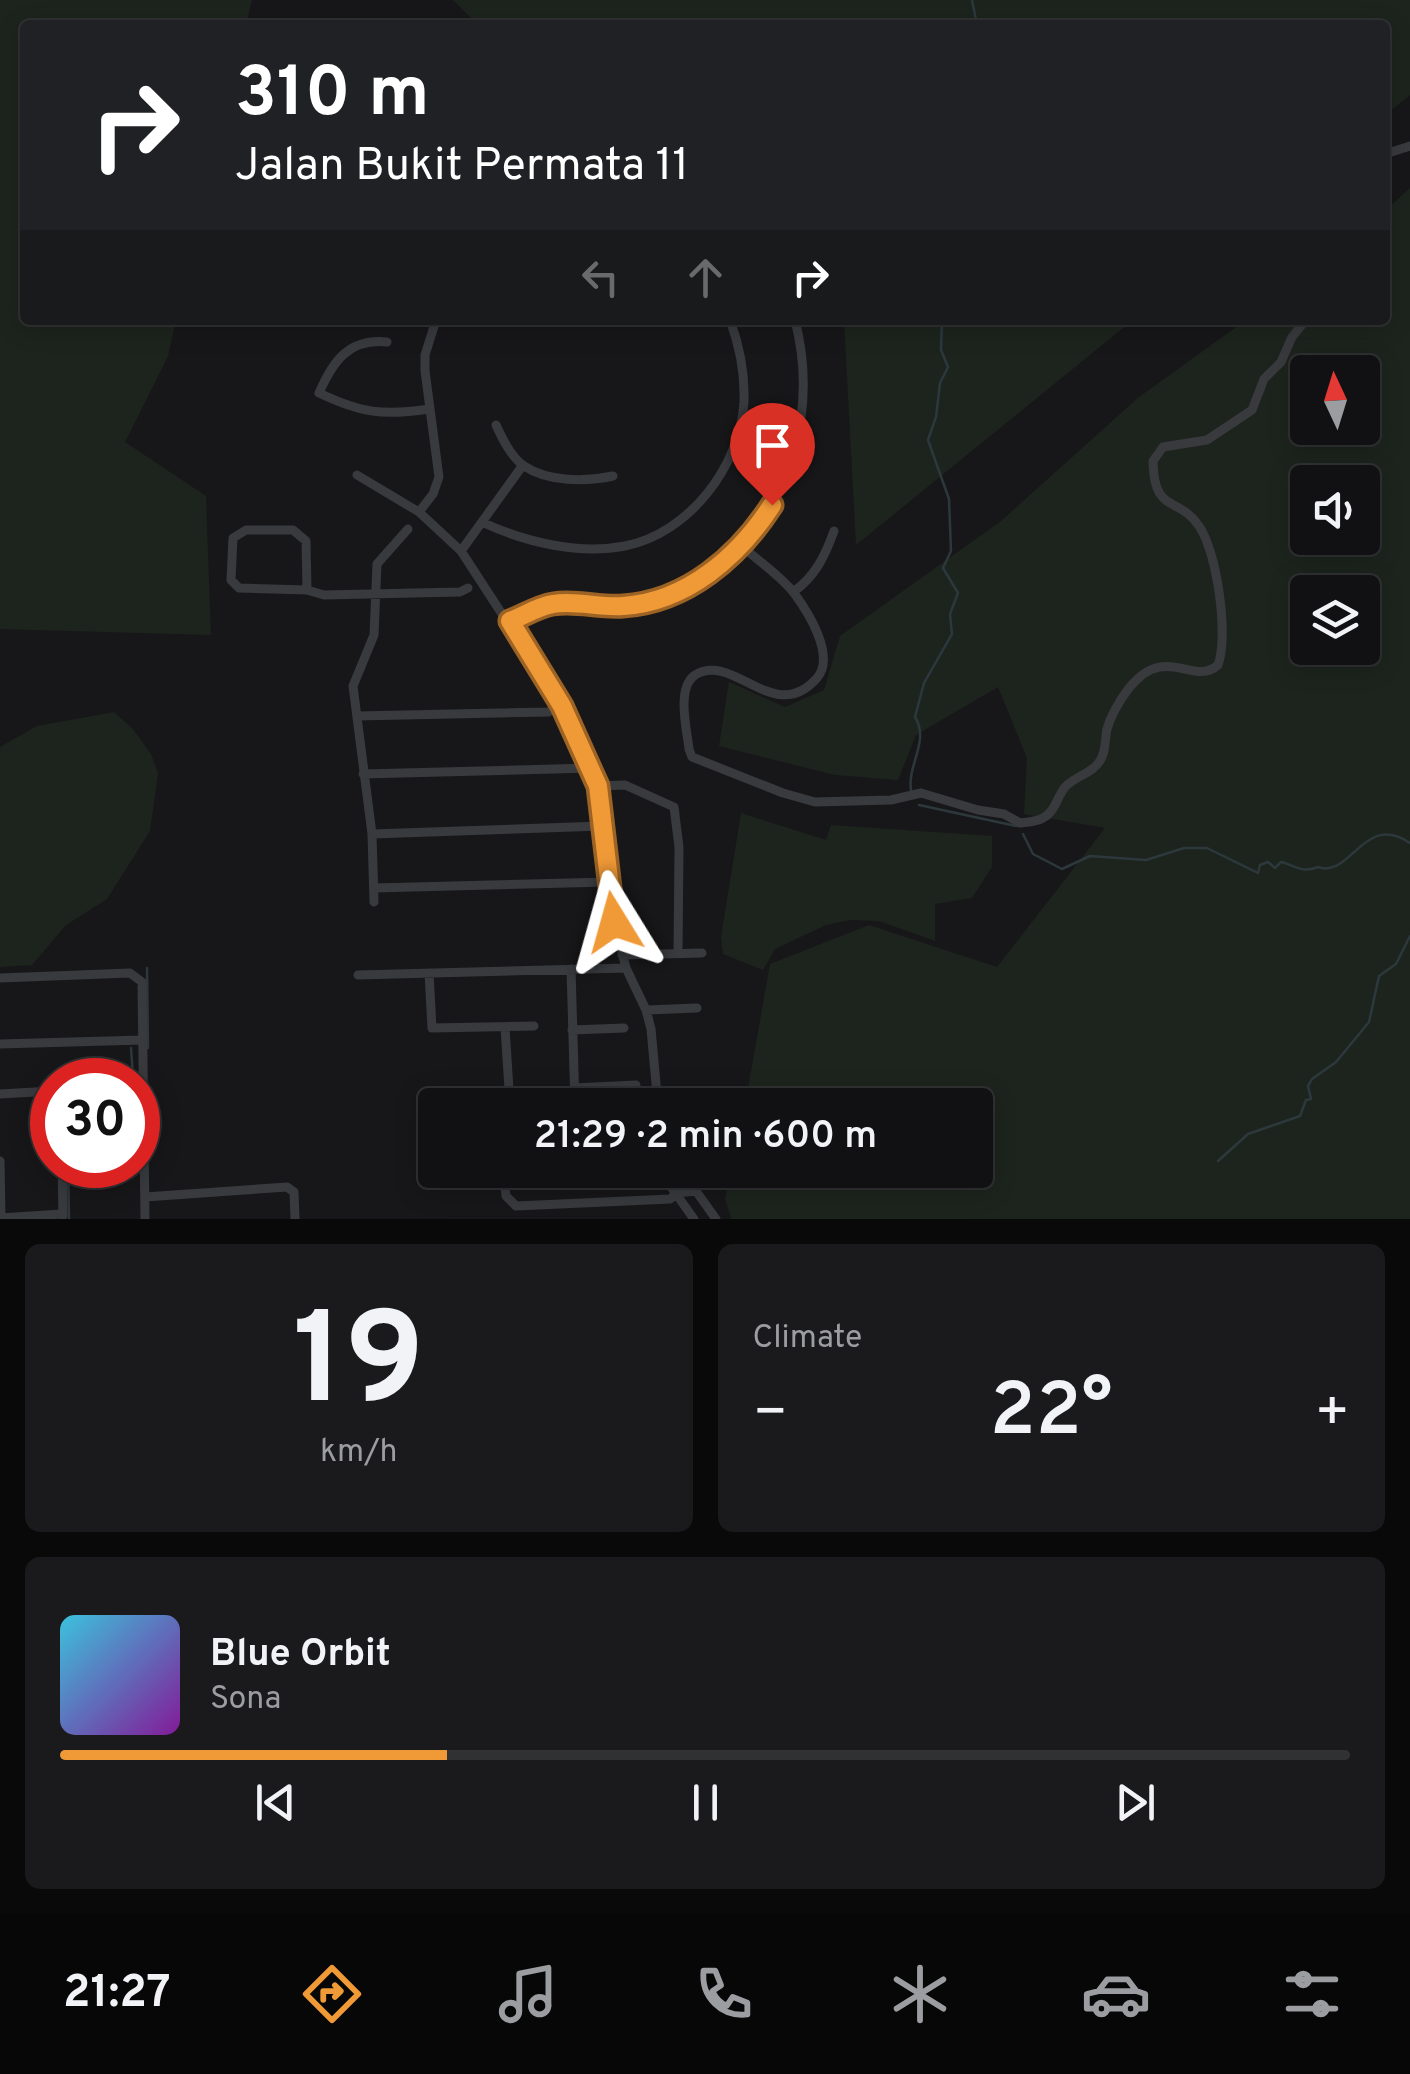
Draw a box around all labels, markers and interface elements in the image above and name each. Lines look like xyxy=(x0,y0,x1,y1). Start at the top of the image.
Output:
text: 310 m xyxy=(235,52,430,141)
icon: right xyxy=(70,60,200,190)
text: Jalan Bukit Permata 11 xyxy=(235,139,689,196)
icon: left xyxy=(573,250,628,305)
icon: ahead xyxy=(678,250,733,305)
icon: right xyxy=(783,250,838,305)
north arrow xyxy=(1290,355,1380,445)
map controls xyxy=(1290,355,1380,665)
pin xyxy=(730,403,815,506)
icon: arrive xyxy=(745,418,800,473)
button: sound xyxy=(1290,465,1380,555)
button: layers xyxy=(1290,575,1380,665)
position arrow xyxy=(562,870,666,974)
speed limit sign: 30 xyxy=(30,1058,160,1188)
text: 21:29 · 2 min · 600 m xyxy=(534,1113,877,1162)
text: 19 xyxy=(293,1285,425,1450)
text: Climate xyxy=(753,1319,862,1359)
text: 22° xyxy=(990,1367,1113,1462)
text: − xyxy=(753,1380,788,1450)
text: + xyxy=(1315,1380,1350,1450)
text: km/h xyxy=(320,1433,398,1473)
text: Blue Orbit xyxy=(210,1631,391,1680)
text: Sona xyxy=(210,1680,281,1720)
icon: previous xyxy=(248,1775,303,1830)
icon: pause xyxy=(678,1775,733,1830)
icon: next xyxy=(1108,1775,1163,1830)
icon: directions xyxy=(297,1959,367,2029)
icon: music xyxy=(493,1959,563,2029)
icon: phone xyxy=(689,1959,759,2029)
icon: climate xyxy=(885,1959,955,2029)
icon: car xyxy=(1081,1959,1151,2029)
icon: filters xyxy=(1277,1959,1347,2029)
text: 21:27 xyxy=(63,1966,171,2023)

